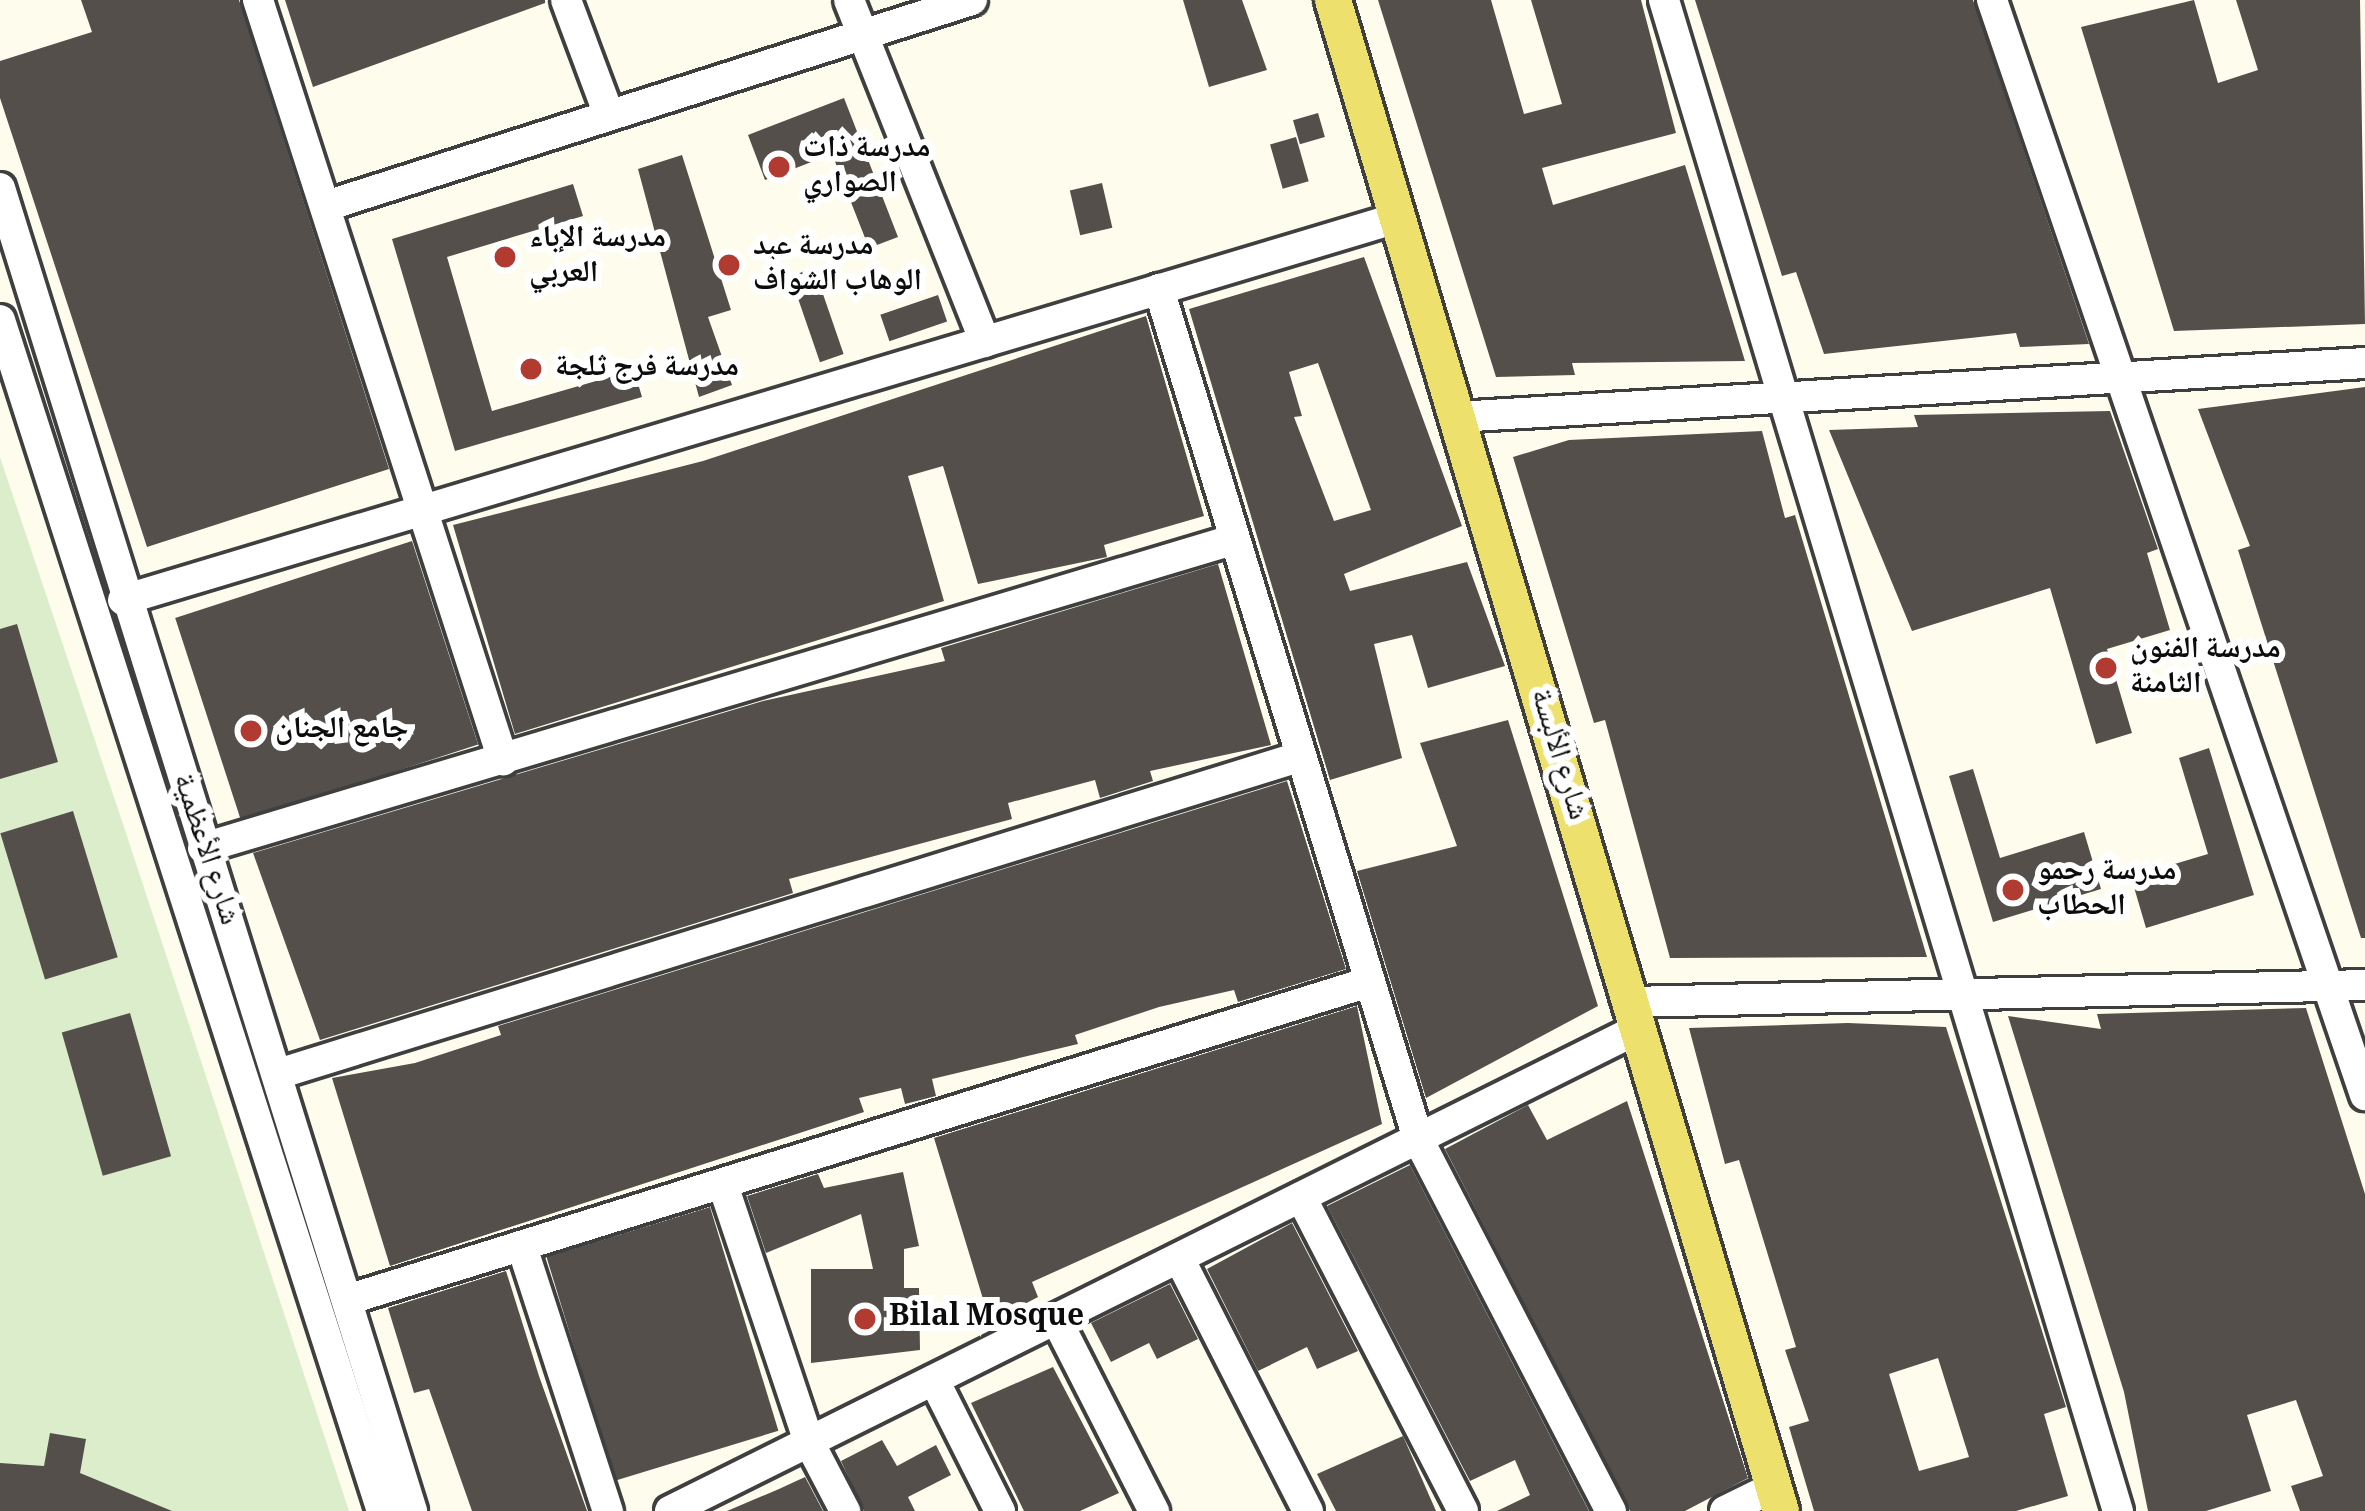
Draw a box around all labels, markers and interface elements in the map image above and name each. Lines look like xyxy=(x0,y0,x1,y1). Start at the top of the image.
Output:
place label: مدرسة ذات الصواري xyxy=(803,132,930,202)
marker: مدرسة ذات الصواري xyxy=(766,154,792,180)
place label: مدرسة الإباء العربي xyxy=(529,222,666,292)
place label: مدرسة عبد الوهاب الشواف xyxy=(753,230,922,300)
marker: مدرسة الإباء العربي xyxy=(492,244,518,270)
marker: مدرسة عبد الوهاب الشواف xyxy=(716,252,742,278)
place label: مدرسة فرج ثلجة xyxy=(555,351,739,387)
marker: مدرسة فرج ثلجة xyxy=(518,356,544,382)
place label: مدرسة الفنون الثامنة xyxy=(2130,633,2281,704)
marker: مدرسة الفنون الثامنة xyxy=(2093,655,2119,681)
street label: شارع الألبسة xyxy=(1520,685,1594,825)
place label: جامع الجنان xyxy=(275,713,408,749)
marker: جامع الجنان xyxy=(238,718,264,744)
street label: شارع الأعظمية xyxy=(163,770,245,930)
place label: مدرسة رحمو الحطاب xyxy=(2037,855,2176,926)
marker: مدرسة رحمو الحطاب xyxy=(2000,877,2026,903)
place label: Bilal Mosque xyxy=(889,1301,1084,1337)
marker: Bilal Mosque xyxy=(852,1306,878,1332)

